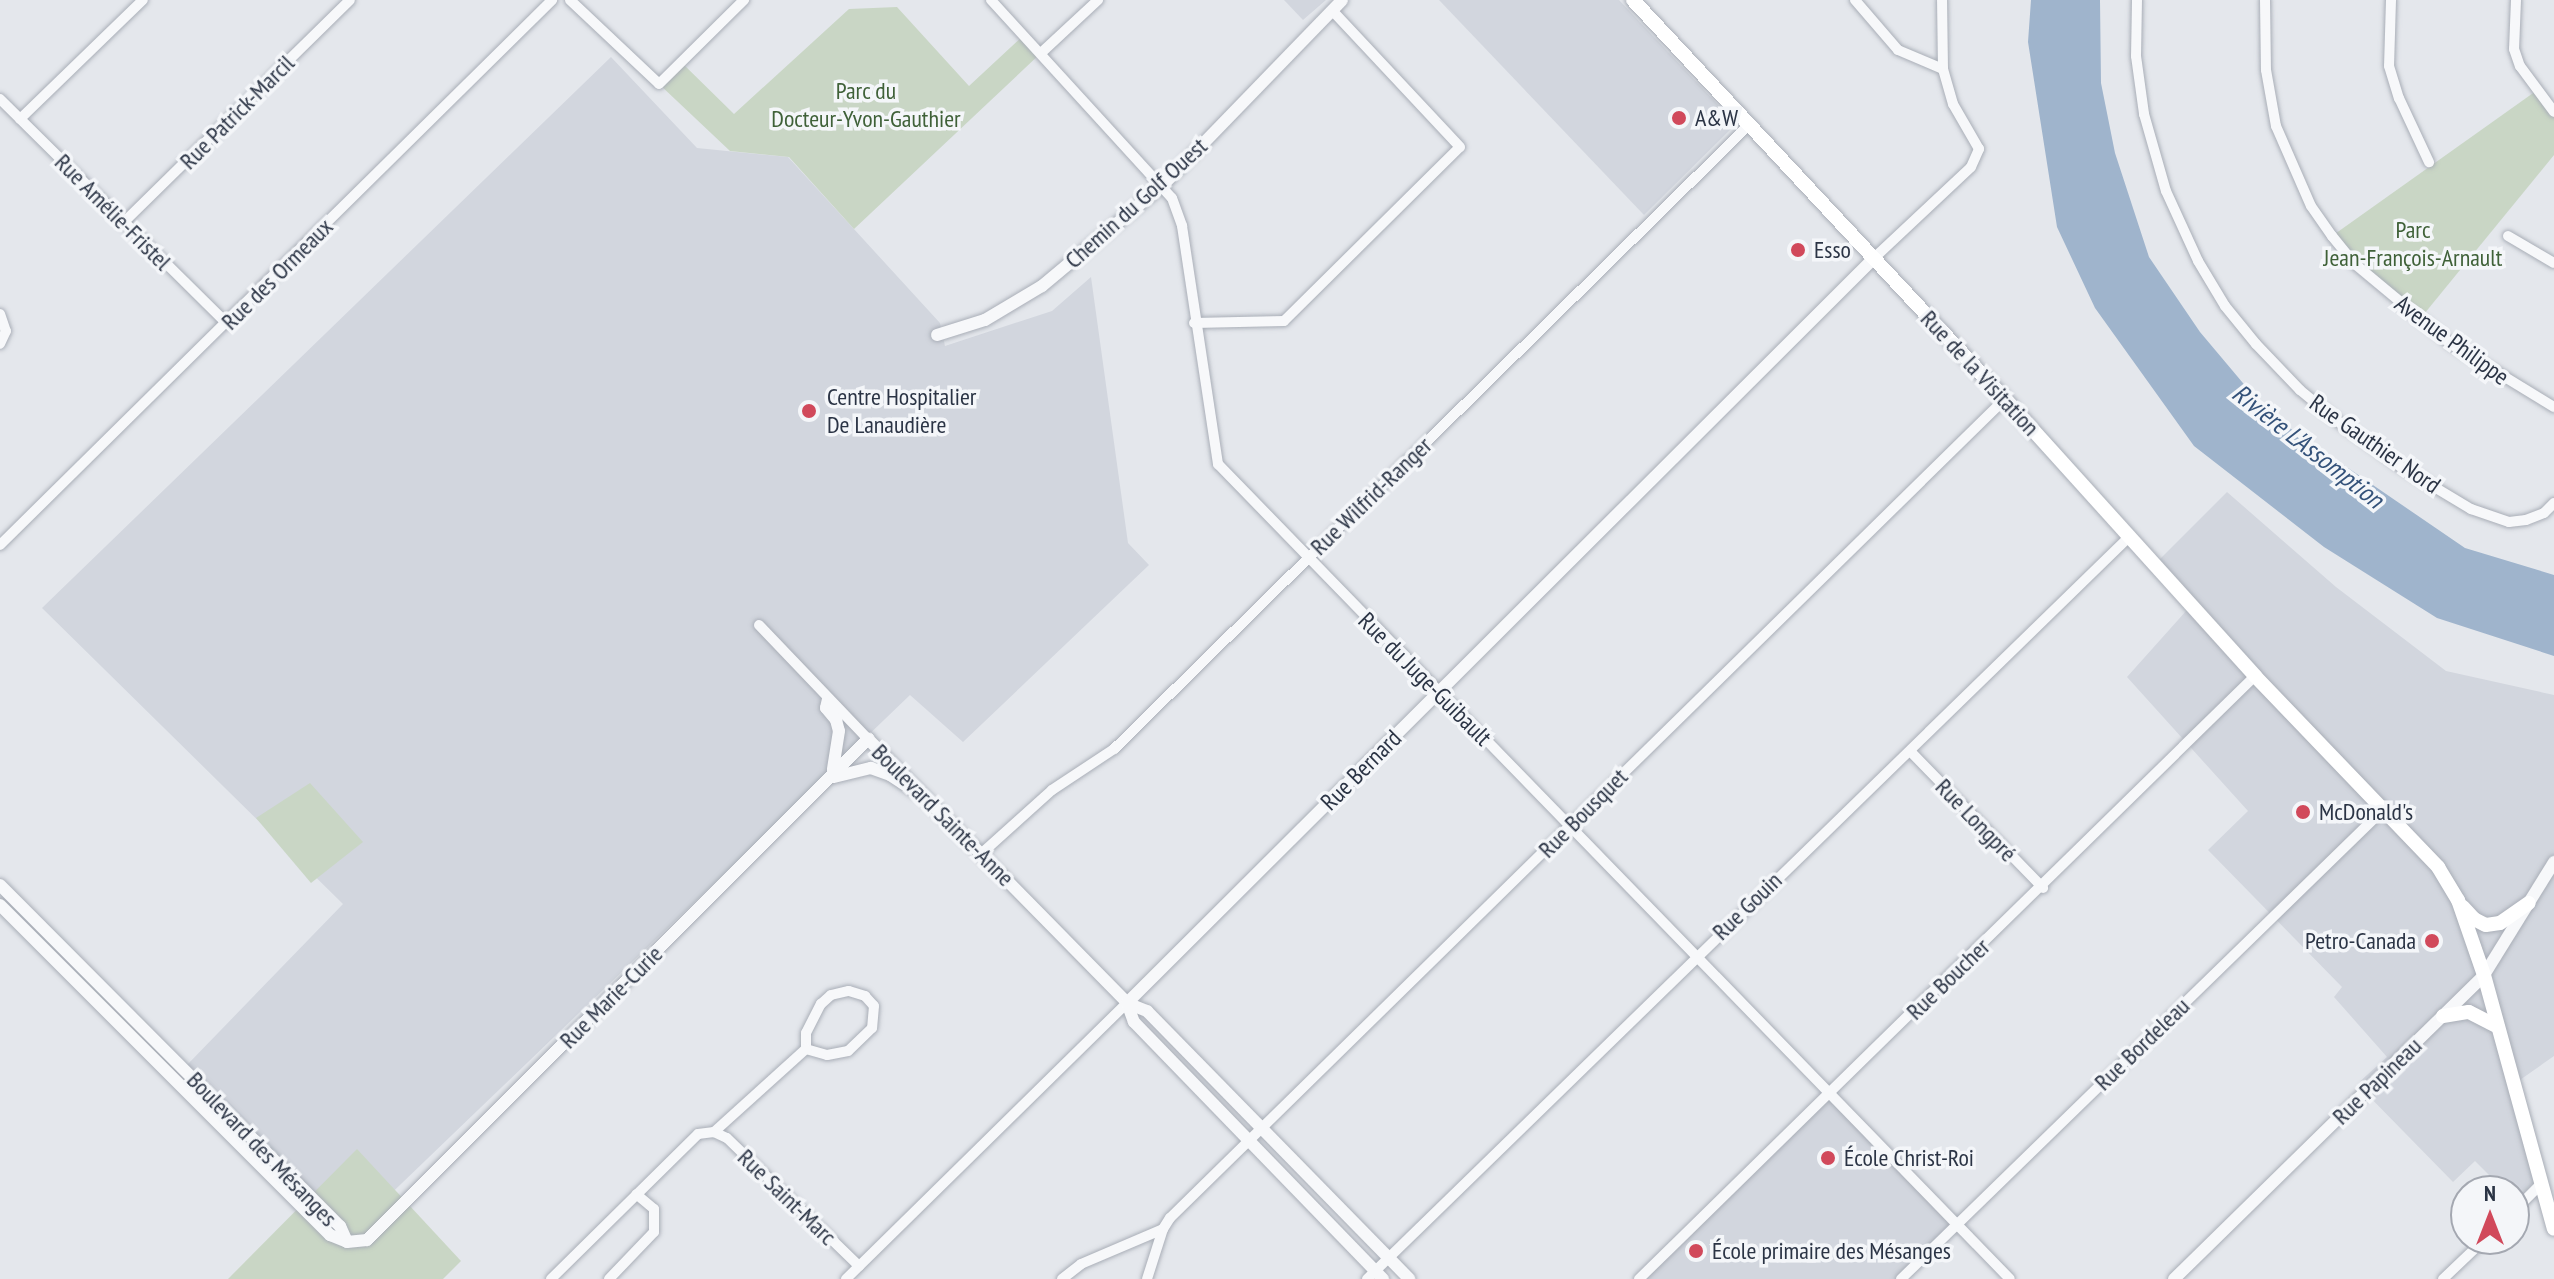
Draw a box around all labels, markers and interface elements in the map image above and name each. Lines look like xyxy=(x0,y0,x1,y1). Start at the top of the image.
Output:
street label: Rue Patrick-Marcil xyxy=(174,49,300,175)
park label: Parc du Docteur-Yvon-Gauthier xyxy=(771,77,961,133)
place label: A&W xyxy=(1695,104,1738,132)
marker: A&W xyxy=(1670,109,1688,127)
street label: Chemin du Golf Ouest xyxy=(1059,132,1213,274)
street label: Rue Amélie-Fristel xyxy=(49,148,177,276)
street label: Rue des Ormeaux xyxy=(215,212,339,336)
park label: Parc Jean-François-Arnault xyxy=(2324,216,2502,272)
place label: Esso xyxy=(1814,236,1851,264)
marker: Esso xyxy=(1789,241,1807,259)
street label: Avenue Philippe xyxy=(2389,289,2515,391)
street label: Rue de la Visitation xyxy=(1915,304,2045,442)
water label: Rivière L'Assomption xyxy=(2226,377,2390,515)
place label: Centre Hospitalier De Lanaudière xyxy=(827,383,976,439)
street label: Rue Gauthier Nord xyxy=(2304,388,2446,500)
marker: Centre Hospitalier De Lanaudière xyxy=(798,400,820,422)
street label: Rue Wilfrid-Ranger xyxy=(1304,431,1438,561)
street label: Rue du Juge-Guibault xyxy=(1352,606,1498,752)
street label: Rue Bernard xyxy=(1315,724,1407,816)
street label: Boulevard Sainte-Anne xyxy=(866,738,1020,892)
street label: Rue Bousquet xyxy=(1532,762,1634,864)
street label: Rue Longpré xyxy=(1930,773,2022,867)
place label: McDonald's xyxy=(2319,798,2413,826)
marker: McDonald's xyxy=(2294,803,2312,821)
street label: Rue Gouin xyxy=(1706,866,1788,946)
place label: Petro-Canada xyxy=(2305,927,2416,955)
street label: Rue Boucher xyxy=(1900,932,1996,1026)
marker: Petro-Canada xyxy=(2423,932,2441,950)
street label: Rue Marie-Curie xyxy=(554,940,668,1054)
street label: Rue Bordeleau xyxy=(2088,992,2196,1096)
street label: Rue Papineau xyxy=(2326,1031,2428,1131)
street label: Boulevard des Mésanges xyxy=(181,1066,343,1232)
street label: Rue Saint-Marc xyxy=(732,1143,842,1251)
place label: École Christ-Roi xyxy=(1844,1144,1974,1172)
marker: École Christ-Roi xyxy=(1819,1149,1837,1167)
north arrow xyxy=(2450,1175,2530,1255)
text: N xyxy=(2484,1179,2496,1207)
place label: École primaire des Mésanges xyxy=(1712,1237,1951,1265)
marker: École primaire des Mésanges xyxy=(1687,1242,1705,1260)

